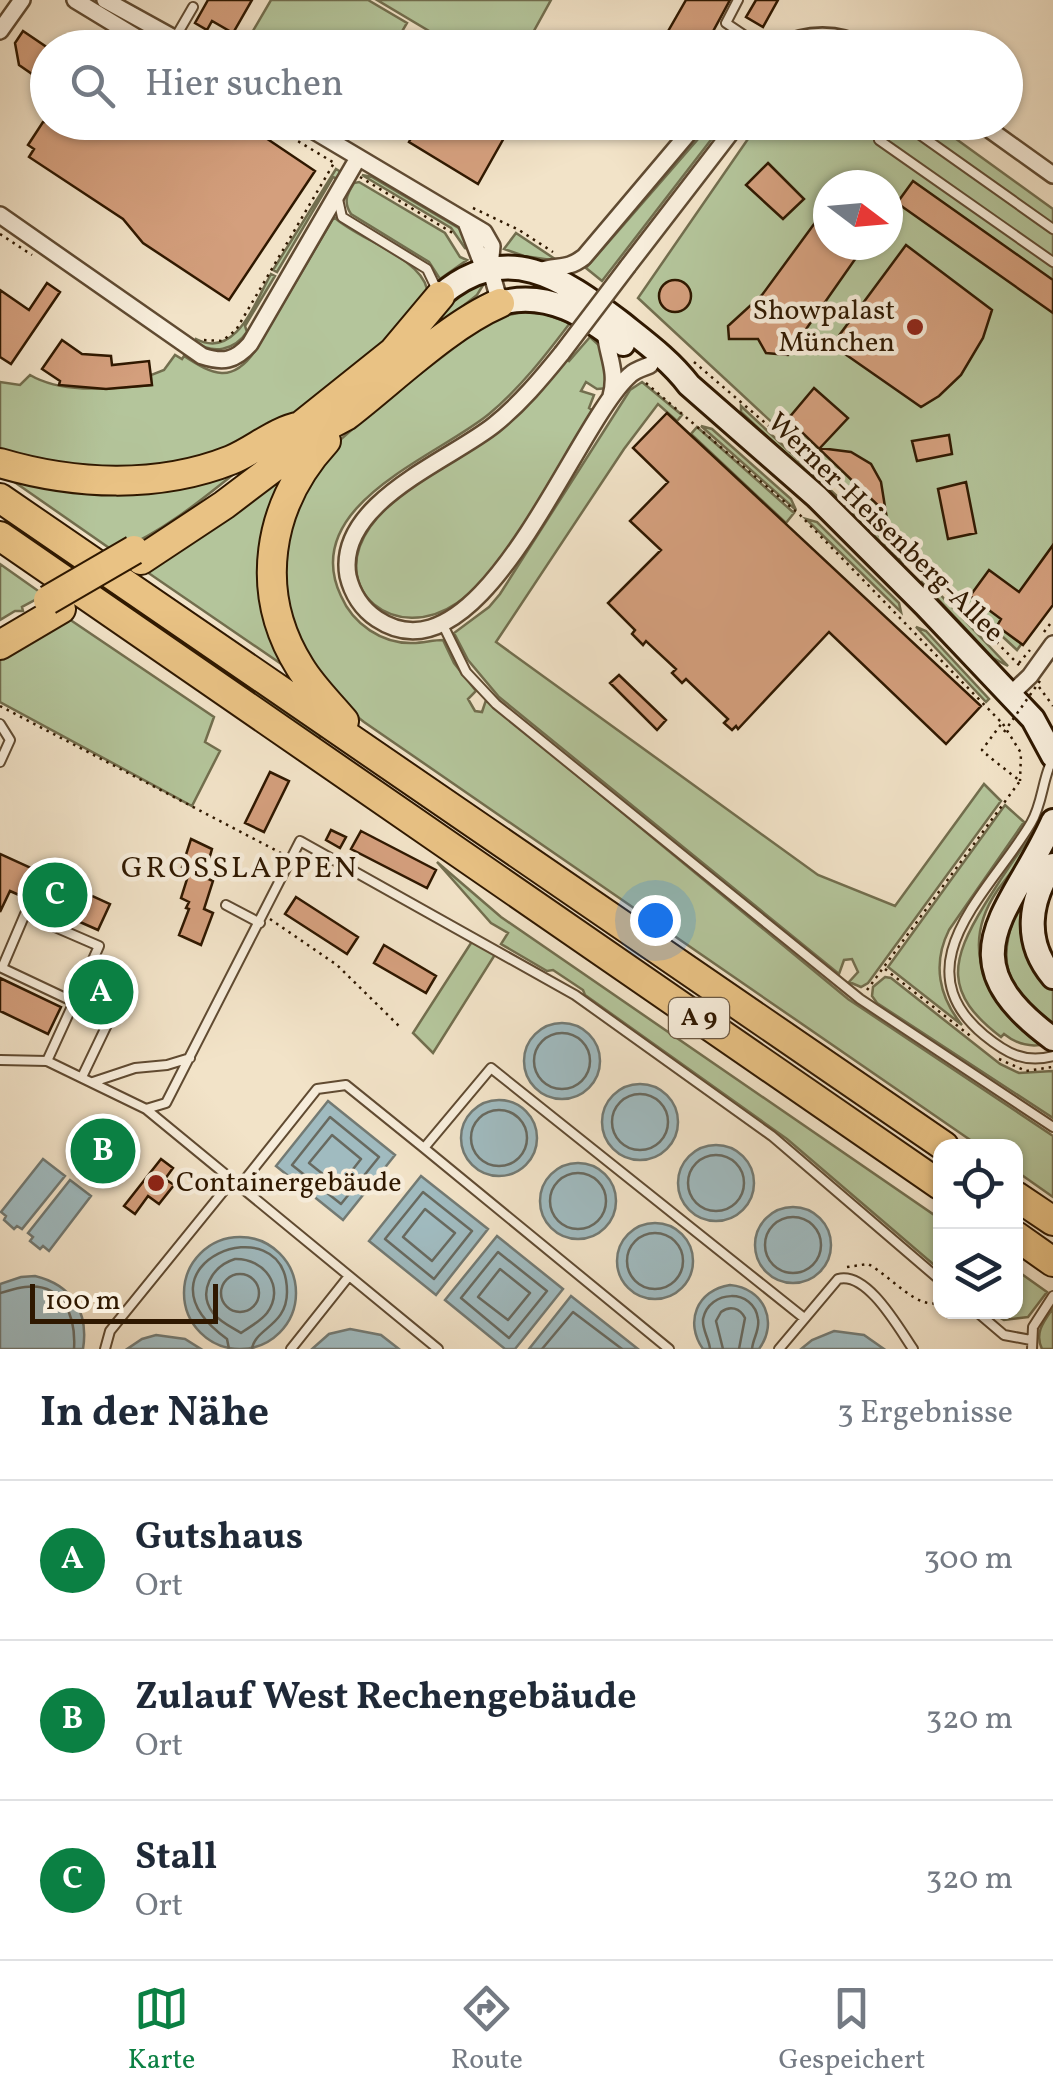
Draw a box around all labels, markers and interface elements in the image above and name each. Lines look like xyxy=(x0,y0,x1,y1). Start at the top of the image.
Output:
search box xyxy=(30,30,1023,140)
icon: search xyxy=(65,58,120,113)
text: Hier suchen xyxy=(145,59,344,112)
north arrow xyxy=(813,170,903,260)
place label: Showpalast München xyxy=(752,292,895,363)
marker: Showpalast München xyxy=(904,316,926,338)
street label: Werner-Heisenberg-Allee xyxy=(758,404,1012,652)
district label: GROSSLAPPEN xyxy=(121,848,359,890)
pin: C xyxy=(22,858,88,932)
your location xyxy=(630,895,681,946)
pin: A xyxy=(68,954,134,1030)
road number: A 9 xyxy=(669,998,729,1038)
pin: B xyxy=(70,1114,136,1188)
map controls xyxy=(933,1139,1023,1319)
button: locate xyxy=(933,1139,1023,1229)
place label: Containergebäude xyxy=(176,1164,402,1203)
marker: Containergebäude xyxy=(145,1172,167,1194)
button: layers xyxy=(933,1229,1023,1319)
scale bar xyxy=(30,1279,218,1324)
text: 100 m xyxy=(45,1282,120,1321)
text: In der Nähe xyxy=(40,1385,269,1444)
text: 3 Ergebnisse xyxy=(837,1392,1013,1436)
text: Gutshaus xyxy=(135,1512,303,1565)
text: A xyxy=(61,1538,84,1582)
text: 300 m xyxy=(923,1538,1013,1582)
text: Ort xyxy=(135,1565,183,1609)
text: Zulauf West Rechengebäude xyxy=(135,1672,637,1725)
text: B xyxy=(62,1698,83,1742)
text: 320 m xyxy=(926,1698,1013,1742)
text: Ort xyxy=(135,1725,183,1769)
text: Stall xyxy=(135,1832,217,1885)
text: C xyxy=(62,1858,83,1902)
text: 320 m xyxy=(926,1858,1013,1902)
text: Ort xyxy=(135,1885,183,1929)
tab: Karte xyxy=(128,1981,195,2080)
tab: Route xyxy=(451,1981,523,2080)
tab: Gespeichert xyxy=(778,1981,925,2080)

